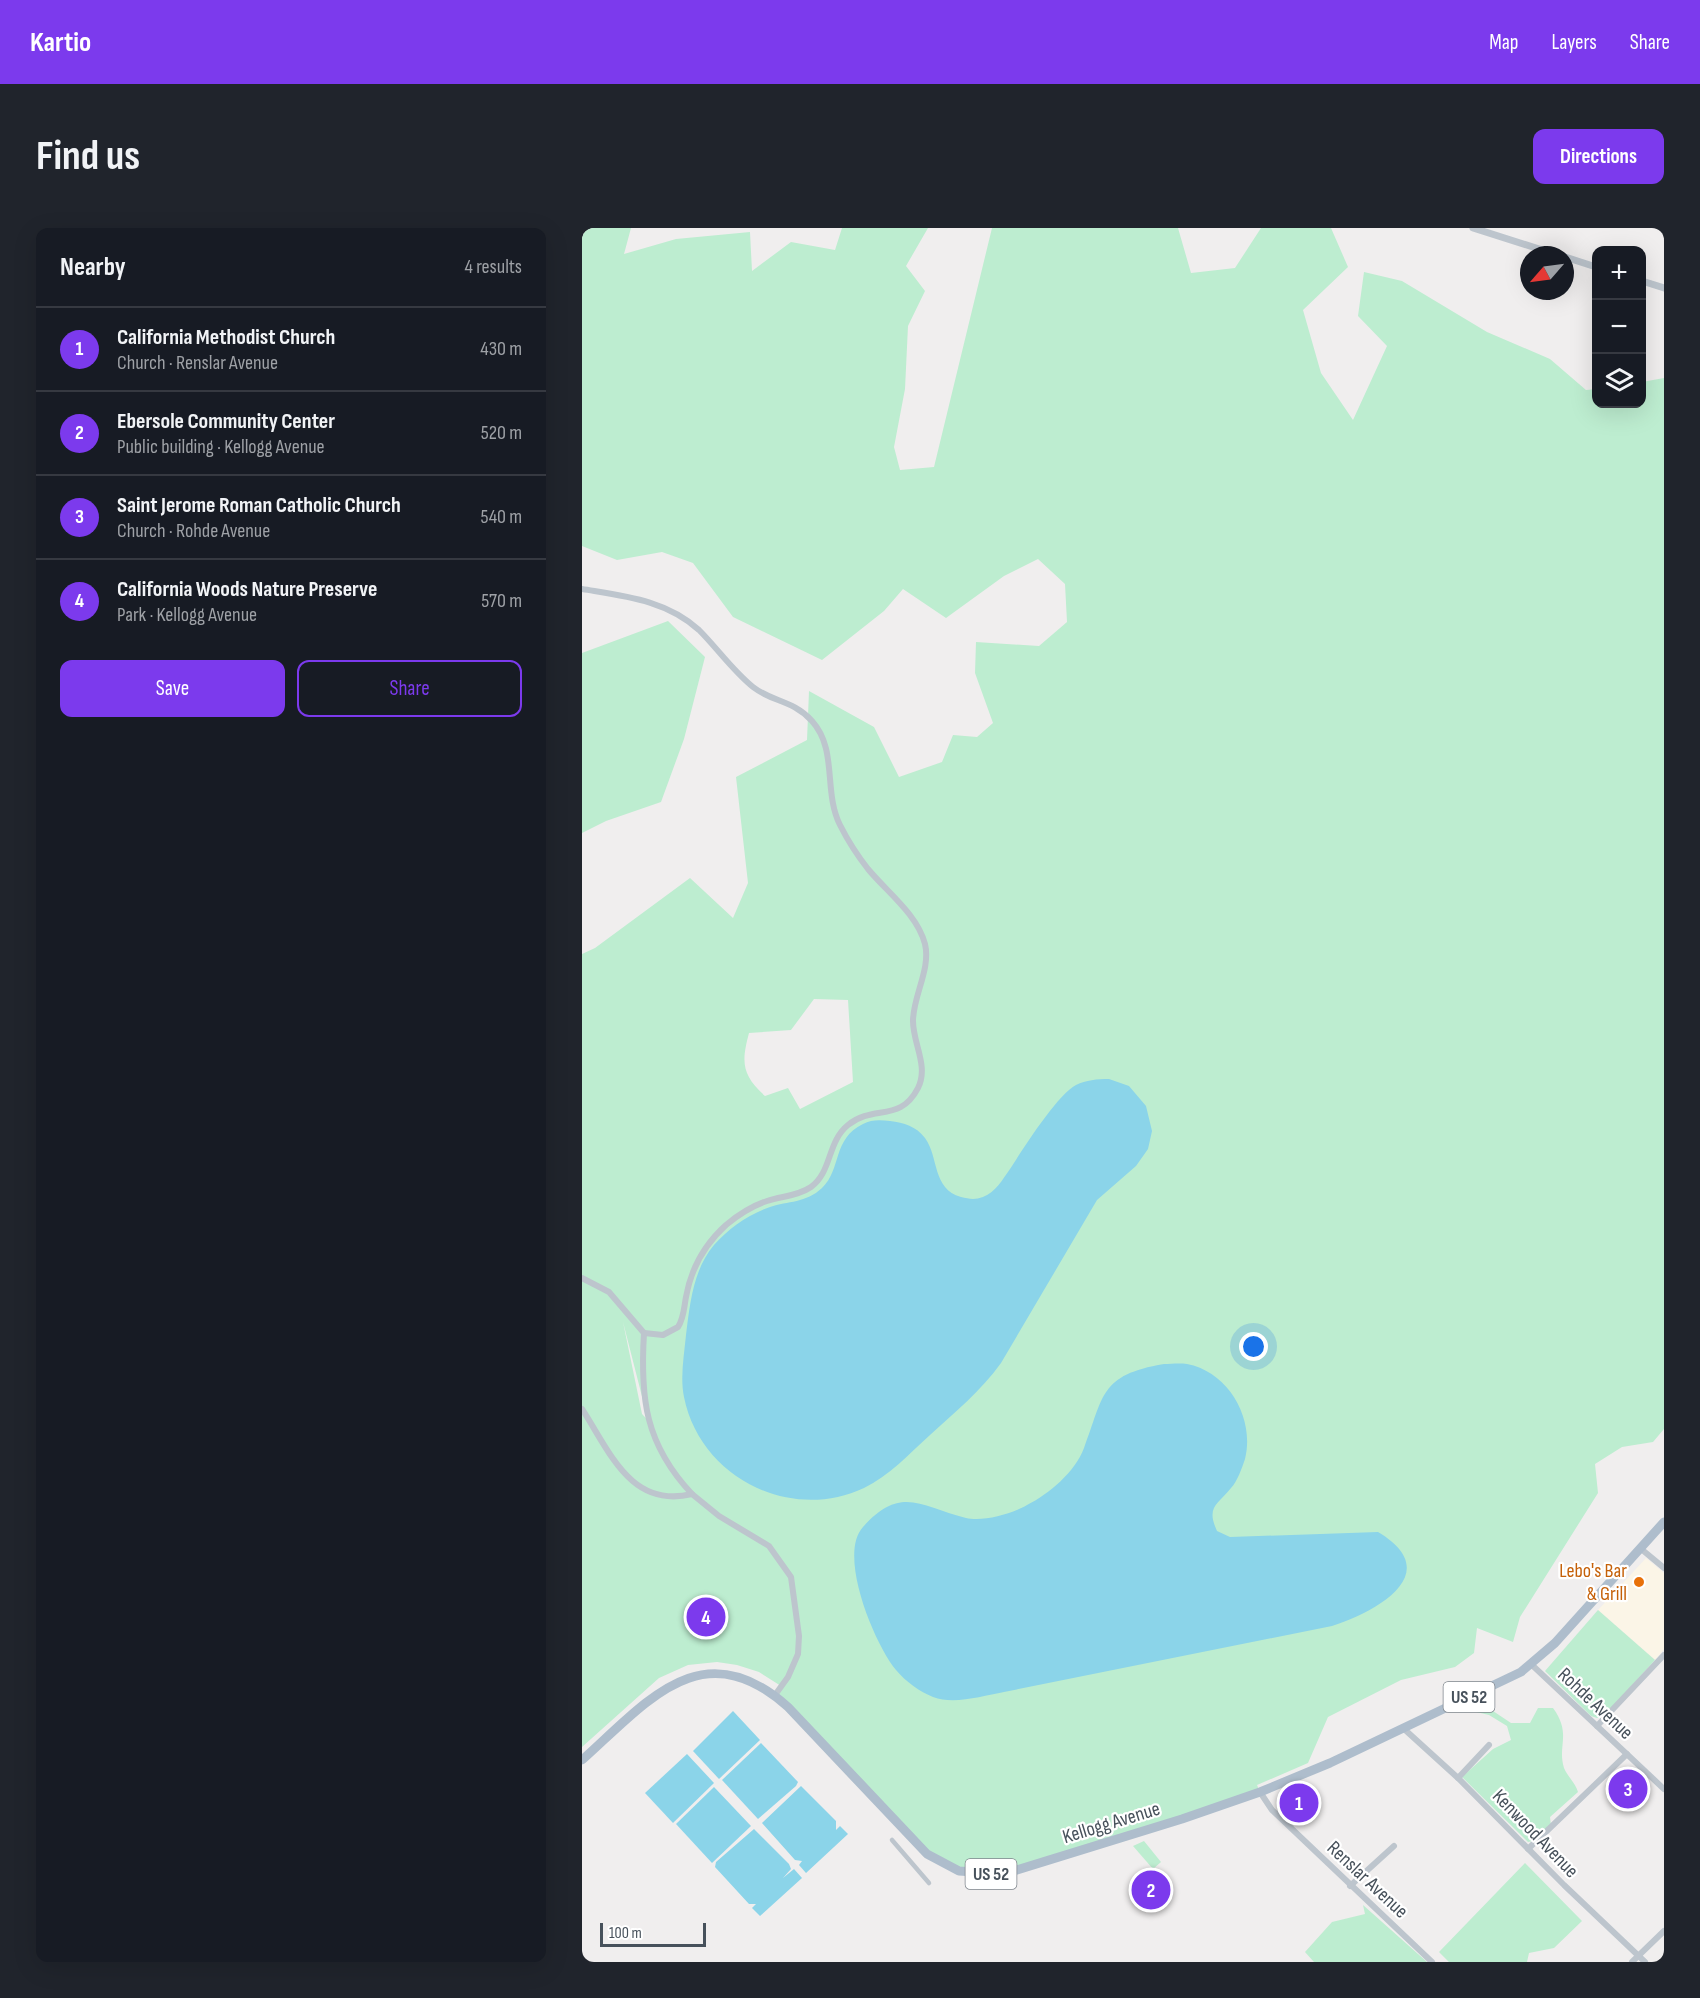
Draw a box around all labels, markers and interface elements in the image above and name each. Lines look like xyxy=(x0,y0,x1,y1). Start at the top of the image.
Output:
text: Kartio xyxy=(30,26,91,59)
text: Map xyxy=(1489,30,1518,55)
text: Layers xyxy=(1551,30,1597,55)
text: Share xyxy=(1630,30,1670,55)
button: Directions xyxy=(1533,129,1664,184)
text: Find us xyxy=(36,131,140,182)
north arrow xyxy=(1520,246,1574,300)
map controls xyxy=(1592,246,1646,408)
button: + xyxy=(1592,246,1646,300)
text: Nearby xyxy=(60,252,126,283)
text: 4 results xyxy=(465,255,522,279)
button: − xyxy=(1592,300,1646,354)
text: California Methodist Church xyxy=(117,324,335,351)
text: 1 xyxy=(76,337,83,361)
text: 430 m xyxy=(480,337,522,361)
text: Church · Renslar Avenue xyxy=(117,351,278,375)
button: layers xyxy=(1592,354,1646,408)
text: Ebersole Community Center xyxy=(117,408,335,435)
text: 2 xyxy=(75,421,84,445)
text: 520 m xyxy=(481,421,522,445)
text: Public building · Kellogg Avenue xyxy=(117,435,325,459)
text: Saint Jerome Roman Catholic Church xyxy=(117,492,401,519)
text: 3 xyxy=(75,505,84,529)
text: 540 m xyxy=(481,505,522,529)
text: Church · Rohde Avenue xyxy=(117,519,270,543)
text: California Woods Nature Preserve xyxy=(117,576,378,603)
text: 4 xyxy=(75,589,84,613)
text: 570 m xyxy=(481,589,522,613)
text: Park · Kellogg Avenue xyxy=(117,603,257,627)
button: Save xyxy=(60,660,285,717)
button: Share xyxy=(297,660,522,717)
your location xyxy=(1239,1332,1268,1361)
place label: Lebo's Bar & Grill xyxy=(1559,1559,1627,1606)
marker: Lebo's Bar & Grill xyxy=(1632,1575,1646,1589)
pin: 4 xyxy=(686,1594,726,1640)
street label: Rohde Avenue xyxy=(1553,1663,1638,1745)
road number: US 52 xyxy=(1444,1682,1494,1712)
pin: 3 xyxy=(1608,1766,1648,1812)
pin: 1 xyxy=(1280,1780,1318,1826)
street label: Kenwood Avenue xyxy=(1487,1785,1583,1883)
street label: Kellogg Avenue xyxy=(1060,1797,1163,1849)
street label: Renslar Avenue xyxy=(1322,1836,1413,1923)
road number: US 52 xyxy=(966,1859,1016,1889)
pin: 2 xyxy=(1132,1868,1170,1912)
scale bar xyxy=(600,1920,706,1948)
text: 100 m xyxy=(609,1924,642,1943)

